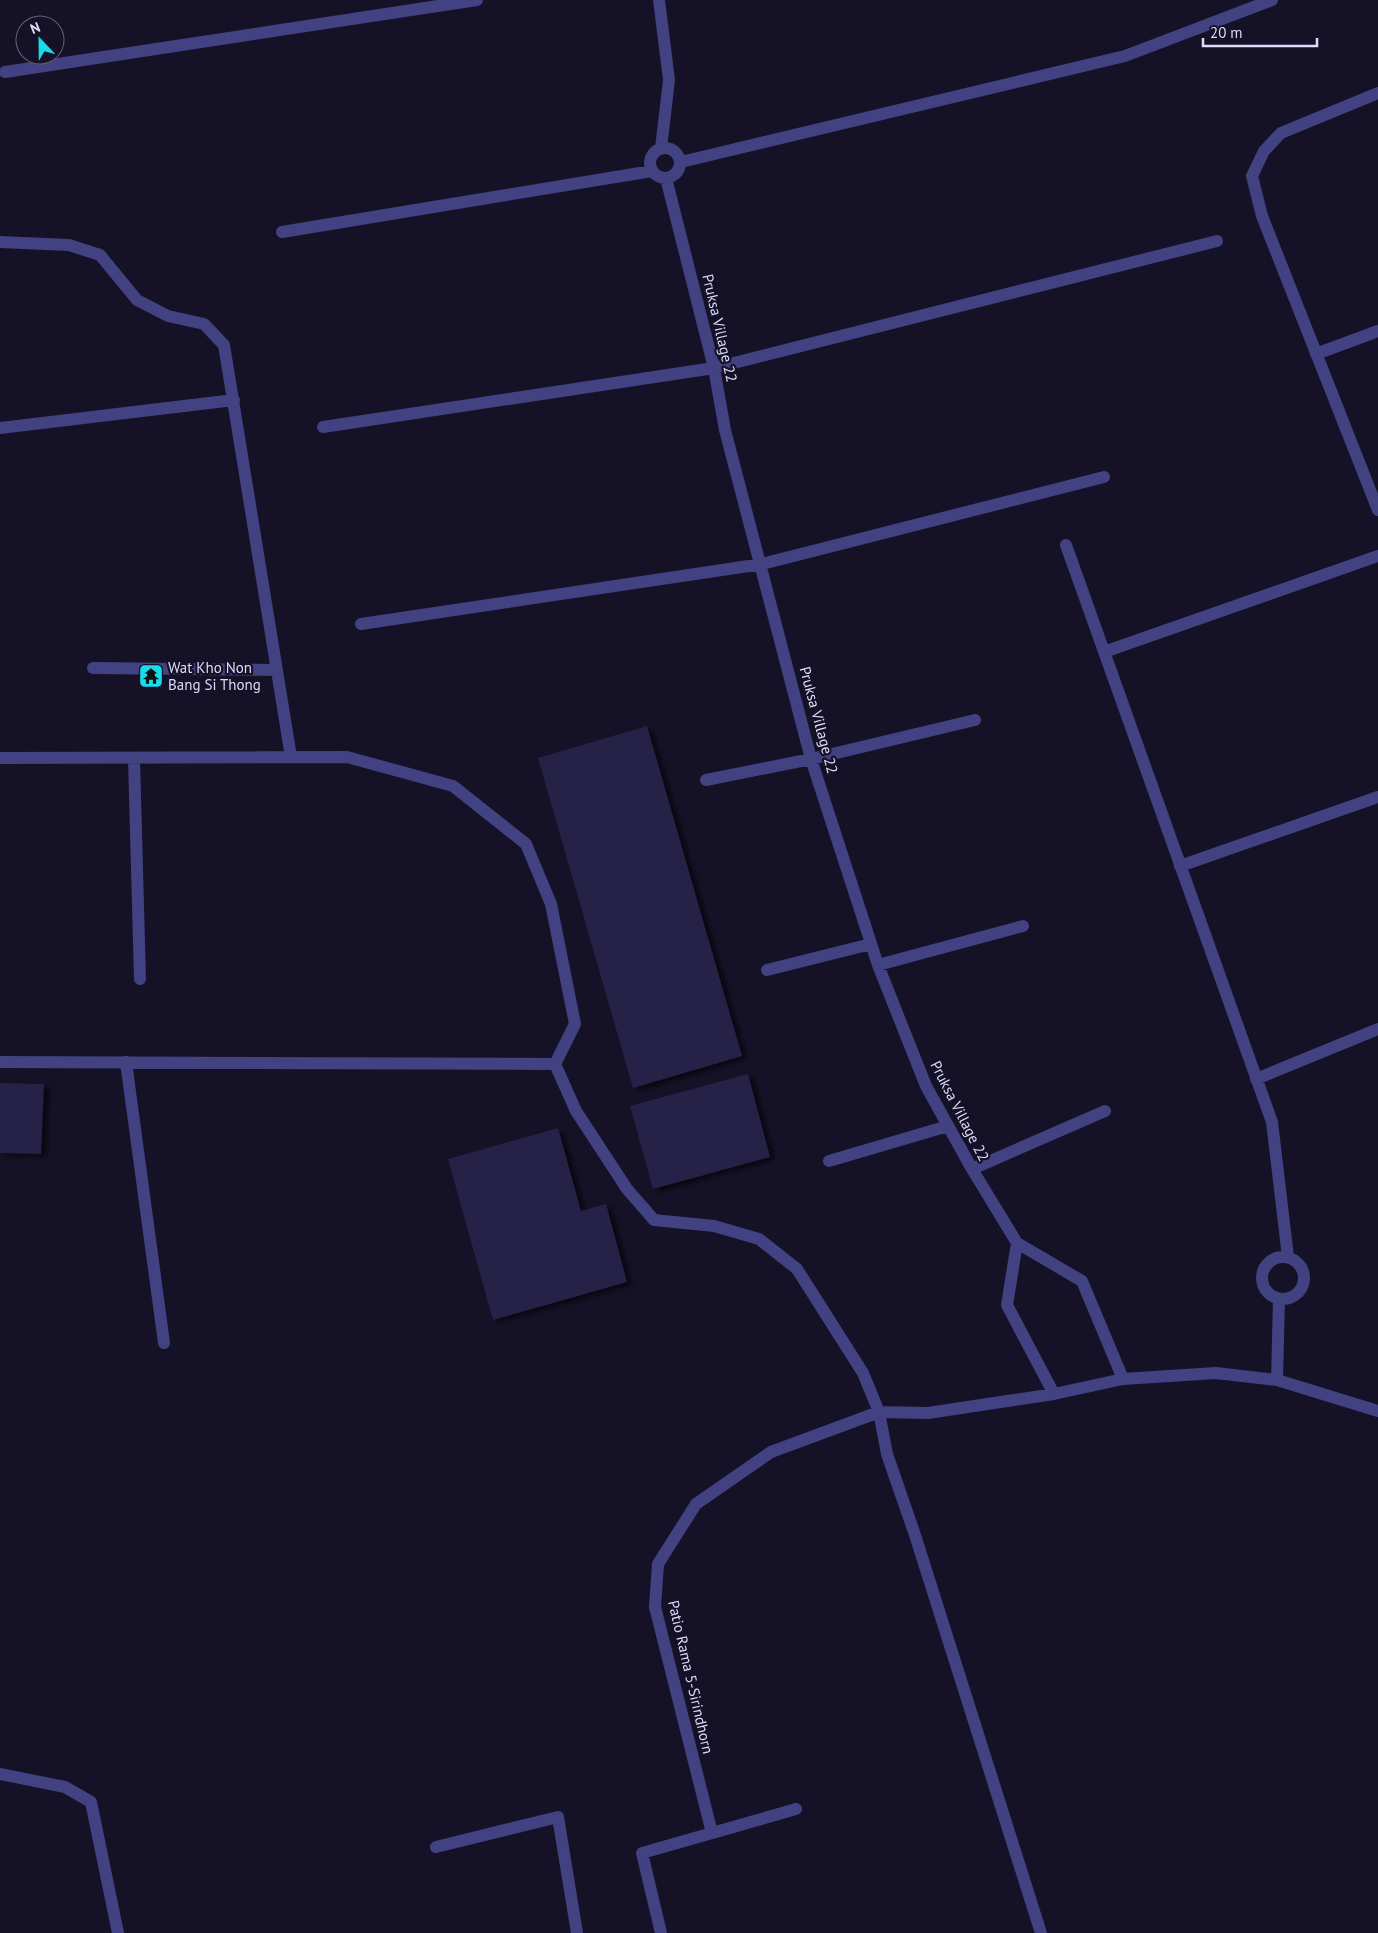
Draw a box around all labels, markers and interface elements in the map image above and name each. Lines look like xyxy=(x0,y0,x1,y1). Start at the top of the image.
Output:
north arrow xyxy=(15,15,65,65)
scale bar xyxy=(1203,15,1317,47)
text: N xyxy=(27,18,43,38)
text: 20 m xyxy=(1210,23,1243,42)
street label: Pruksa Village 22 xyxy=(698,272,742,384)
place label: Wat Kho Non Bang Si Thong xyxy=(168,658,261,694)
temple icon: Wat Kho Non Bang Si Thong xyxy=(138,663,164,689)
street label: Pruksa Village 22 xyxy=(796,664,842,776)
street label: Pruksa Village 22 xyxy=(926,1058,994,1164)
street label: Patio Rama 5-Sirindhorn xyxy=(664,1598,718,1756)

